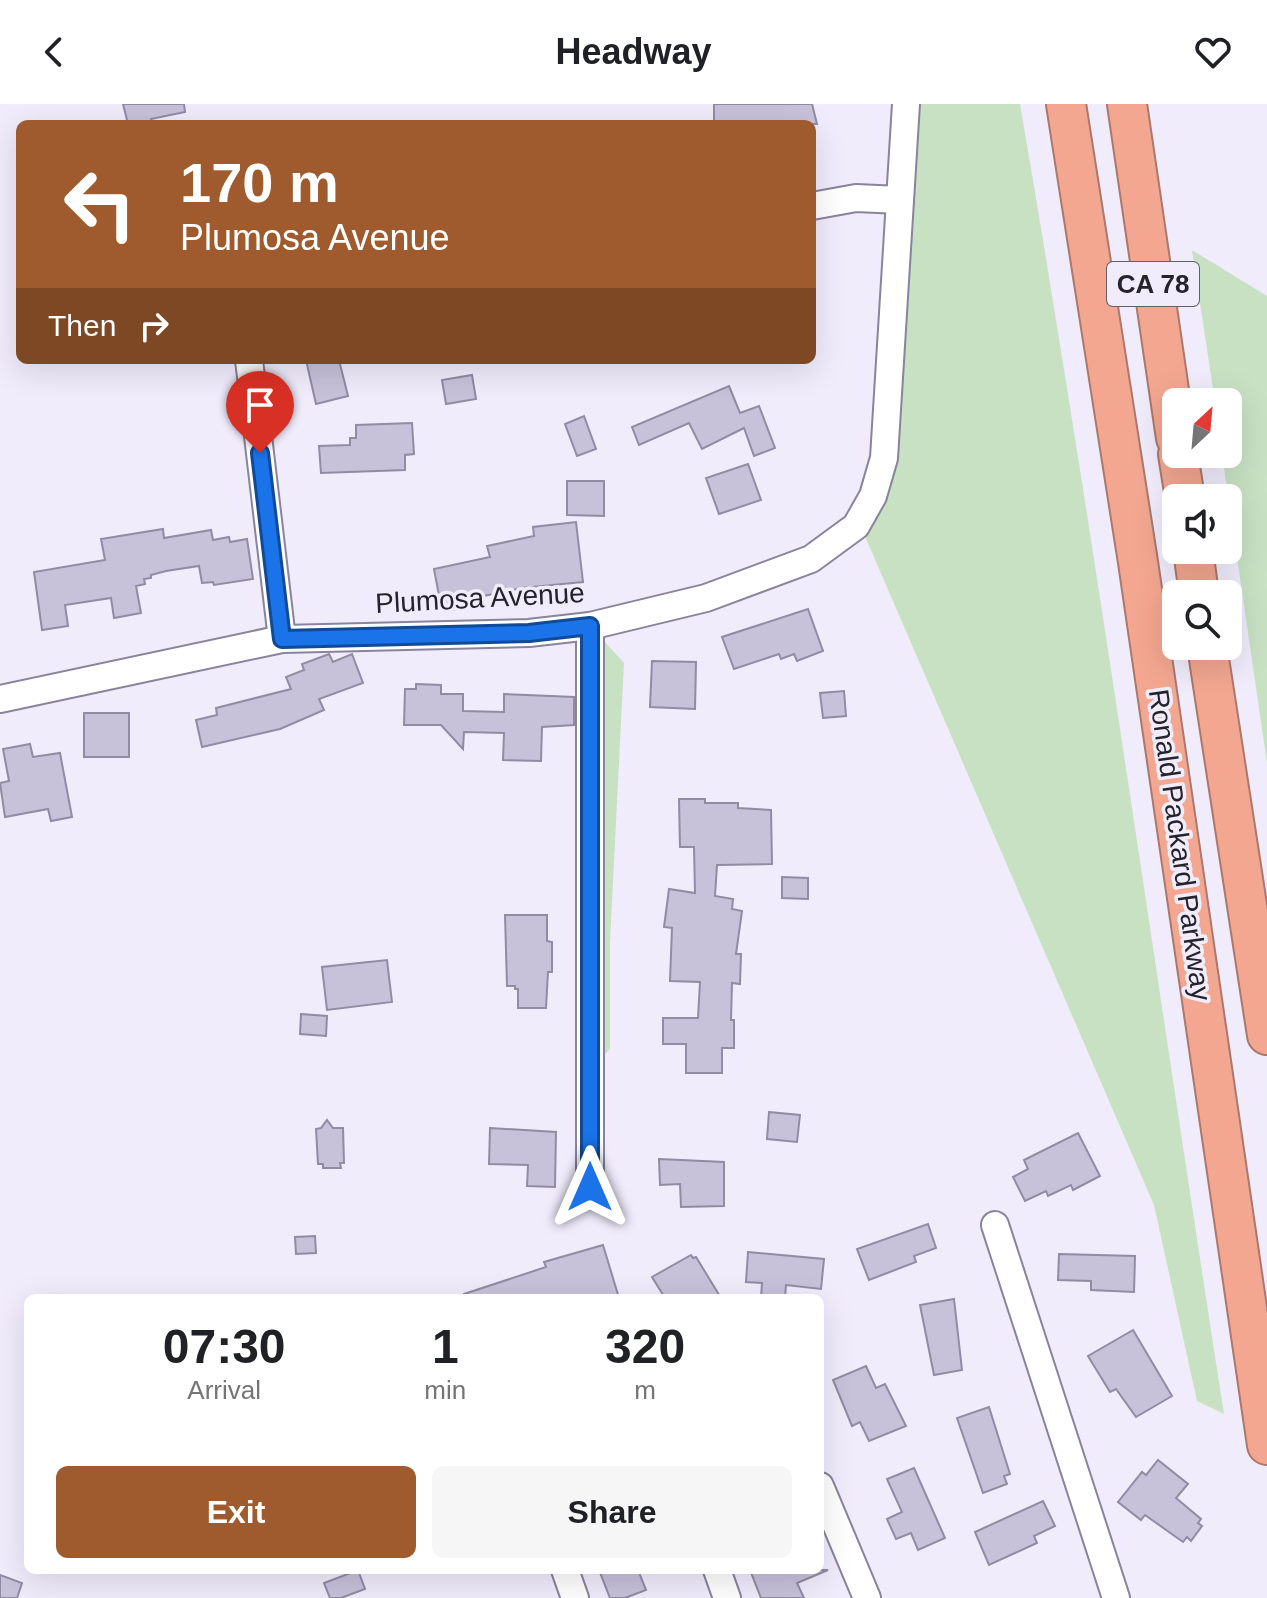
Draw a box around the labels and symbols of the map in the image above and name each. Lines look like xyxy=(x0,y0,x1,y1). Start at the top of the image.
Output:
road number: CA 78 xyxy=(1107,262,1199,306)
pin xyxy=(226,371,294,453)
north arrow xyxy=(1162,388,1242,468)
street label: Plumosa Avenue xyxy=(375,577,585,619)
street label: Ronald Packard Parkway xyxy=(1143,687,1217,1003)
position arrow xyxy=(548,1145,632,1229)

